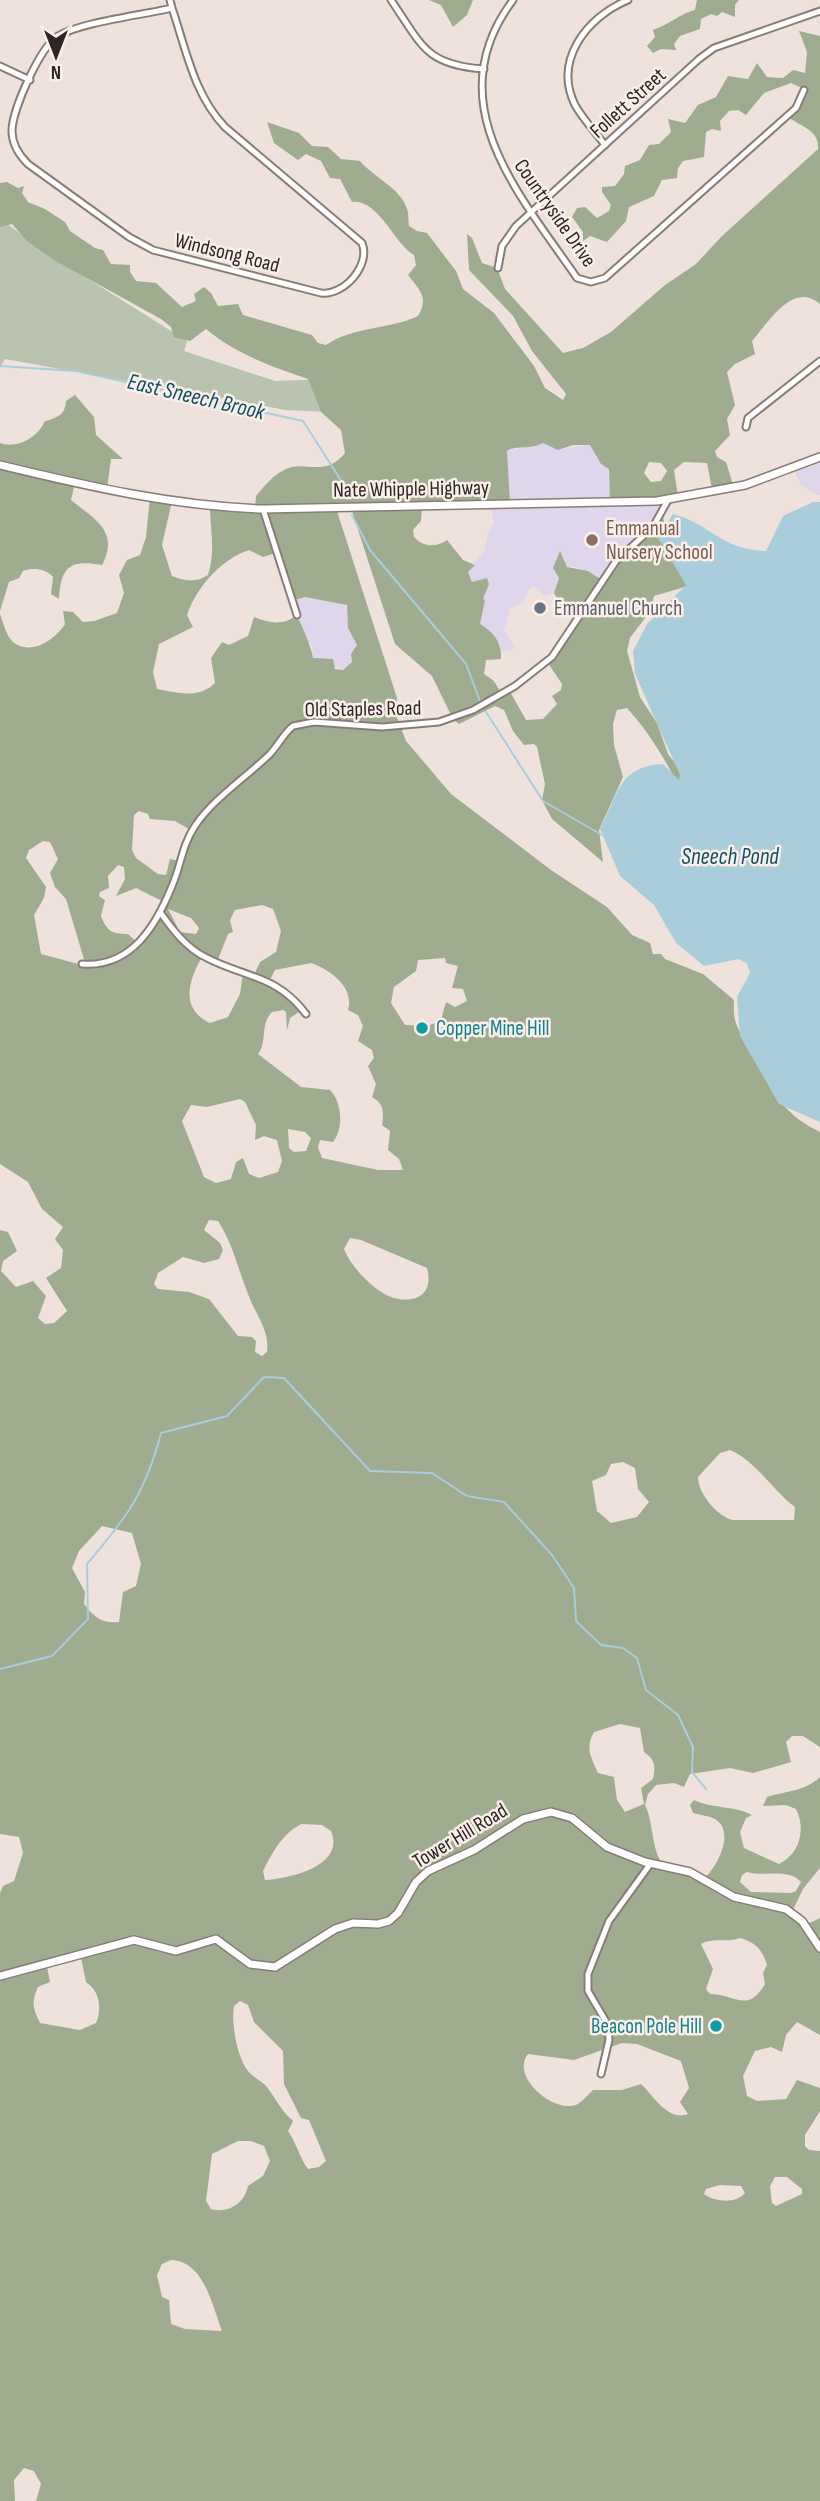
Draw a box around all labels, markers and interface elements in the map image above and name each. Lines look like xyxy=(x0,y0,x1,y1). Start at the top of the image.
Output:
north arrow xyxy=(21,21,91,91)
text: N xyxy=(51,60,61,83)
street label: Follett Street xyxy=(585,63,671,143)
street label: Countryside Drive xyxy=(509,154,601,272)
street label: Windsong Road xyxy=(172,228,282,278)
water label: East Sneech Brook xyxy=(125,368,269,427)
street label: Nate Whipple Highway xyxy=(333,475,489,503)
place label: Emmanual Nursery School xyxy=(606,516,713,565)
marker: Emmanual Nursery School xyxy=(584,532,600,548)
place label: Emmanuel Church xyxy=(554,596,682,621)
marker: Emmanuel Church xyxy=(532,600,548,616)
street label: Old Staples Road xyxy=(304,695,422,723)
water label: Sneech Pond xyxy=(681,843,779,871)
place label: Copper Mine Hill xyxy=(436,1016,549,1041)
marker: Copper Mine Hill xyxy=(414,1020,430,1036)
street label: Tower Hill Road xyxy=(408,1798,512,1874)
place label: Beacon Pole Hill xyxy=(591,2014,702,2039)
marker: Beacon Pole Hill xyxy=(708,2018,724,2034)

